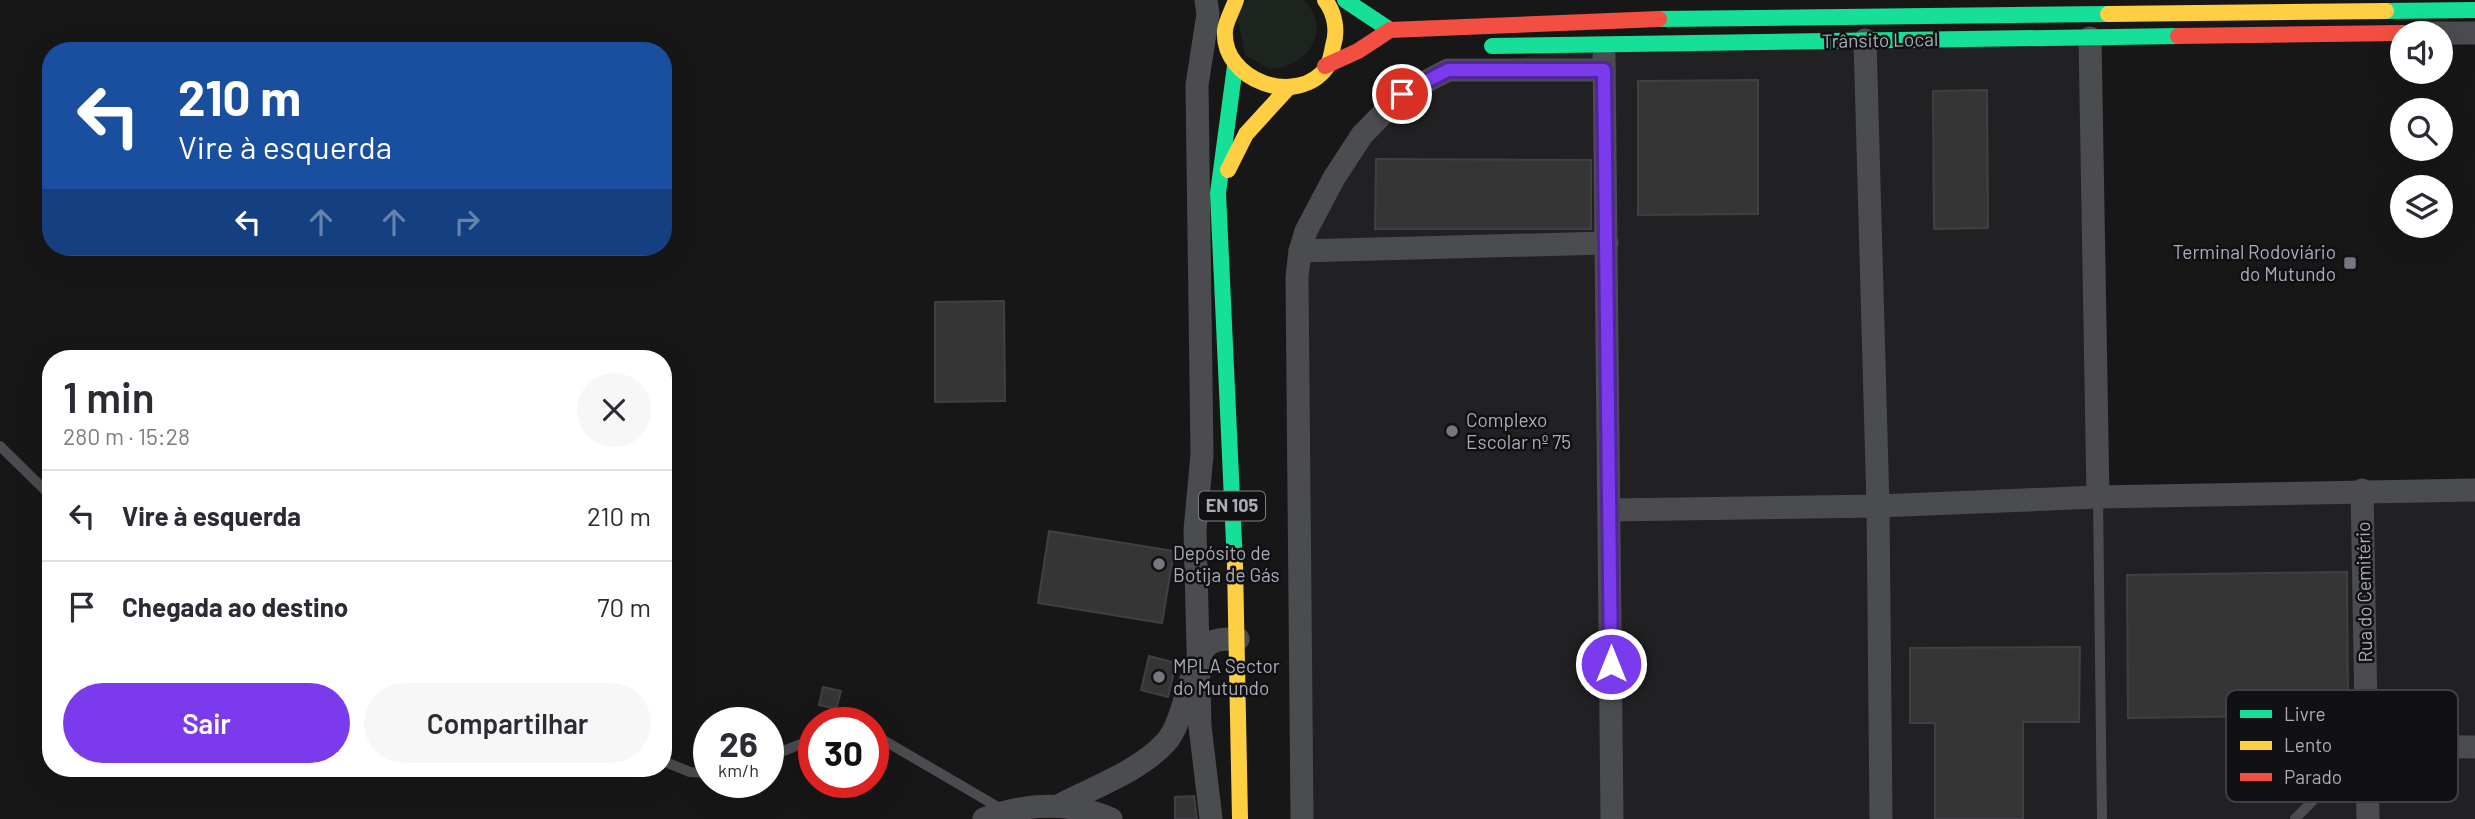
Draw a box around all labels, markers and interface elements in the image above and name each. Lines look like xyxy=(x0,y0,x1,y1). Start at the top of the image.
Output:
map controls xyxy=(2390,21,2453,238)
button: sound xyxy=(2390,21,2453,84)
street label: Trânsito Local xyxy=(1822,27,1938,52)
pin xyxy=(1372,64,1432,124)
text: 210 m xyxy=(178,67,301,126)
icon: left xyxy=(63,70,154,161)
icon: arrive xyxy=(1383,75,1421,113)
button: search xyxy=(2390,98,2453,161)
text: Vire à esquerda xyxy=(178,127,392,165)
button: layers xyxy=(2390,175,2453,238)
icon: left xyxy=(229,203,267,241)
icon: ahead xyxy=(302,203,340,241)
icon: ahead xyxy=(375,203,413,241)
icon: right xyxy=(448,203,486,241)
place label: Terminal Rodoviário do Mutundo xyxy=(2173,240,2336,285)
marker: Terminal Rodoviário do Mutundo xyxy=(2342,255,2358,271)
text: 1 min xyxy=(63,371,155,421)
button: close xyxy=(577,373,651,447)
place label: Complexo Escolar nº 75 xyxy=(1466,408,1571,453)
text: 280 m · 15:28 xyxy=(63,422,190,450)
marker: Complexo Escolar nº 75 xyxy=(1444,423,1460,439)
road number: EN 105 xyxy=(1199,492,1265,520)
icon: left xyxy=(63,497,101,535)
text: Vire à esquerda xyxy=(122,500,301,531)
text: 210 m xyxy=(587,500,651,531)
street label: Rua do Cemitério xyxy=(2351,521,2376,663)
place label: Depósito de Botija de Gás xyxy=(1173,541,1280,586)
marker: Depósito de Botija de Gás xyxy=(1151,556,1167,572)
icon: arrive xyxy=(63,588,101,626)
text: Chegada ao destino xyxy=(122,591,348,622)
text: 70 m xyxy=(597,591,651,622)
position arrow xyxy=(1574,627,1648,701)
place label: MPLA Sector do Mutundo xyxy=(1173,654,1280,699)
marker: MPLA Sector do Mutundo xyxy=(1151,669,1167,685)
button: Sair xyxy=(63,683,350,763)
button: Compartilhar xyxy=(364,683,651,763)
legend xyxy=(2226,690,2458,802)
text: Livre xyxy=(2284,702,2326,725)
speed limit sign: 30 xyxy=(798,707,889,798)
text: 26 xyxy=(719,722,758,764)
text: Lento xyxy=(2284,733,2332,756)
text: km/h xyxy=(718,759,759,781)
text: Parado xyxy=(2284,765,2342,788)

